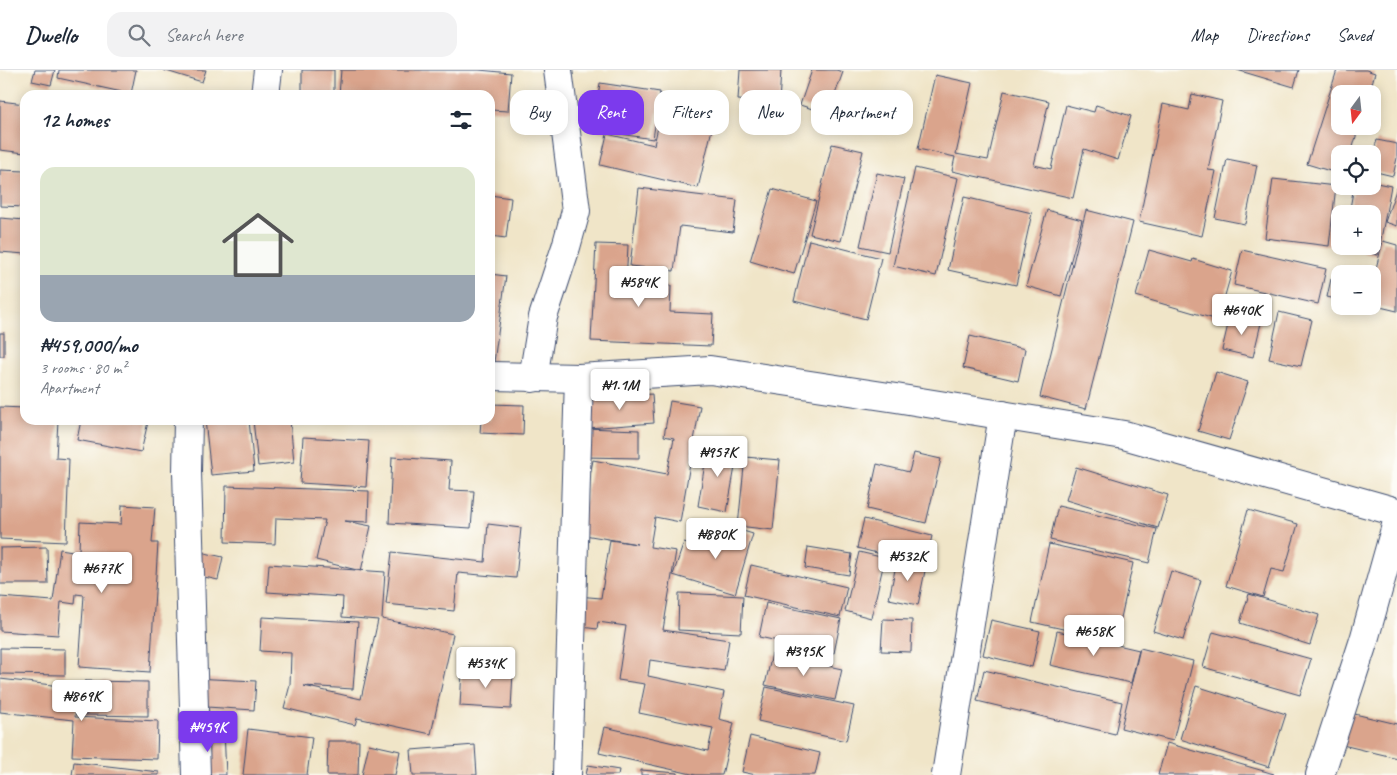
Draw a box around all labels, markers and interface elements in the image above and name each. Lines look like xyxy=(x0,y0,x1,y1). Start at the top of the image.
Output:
search box xyxy=(107,12,457,57)
text: Dwello xyxy=(25,20,77,50)
icon: search xyxy=(125,21,153,49)
text: Search here xyxy=(165,23,243,47)
text: Map xyxy=(1191,24,1218,46)
text: Directions xyxy=(1246,24,1309,46)
text: Saved xyxy=(1337,24,1372,46)
north arrow xyxy=(1331,85,1381,135)
map controls xyxy=(1331,85,1381,315)
chip: Buy xyxy=(510,90,568,135)
chip: Rent xyxy=(578,90,644,135)
chip: Filters xyxy=(654,90,729,135)
chip: New xyxy=(739,90,801,135)
chip: Apartment xyxy=(811,90,913,135)
icon: filters xyxy=(447,106,475,134)
text: 12 homes xyxy=(40,107,109,133)
button: locate xyxy=(1331,145,1381,195)
icon: home xyxy=(213,200,303,290)
button: + xyxy=(1331,205,1381,255)
button: − xyxy=(1331,265,1381,315)
pin: ₦584K xyxy=(604,266,674,308)
text: ₦584K xyxy=(620,272,658,292)
pin: ₦640K xyxy=(1207,294,1277,336)
text: ₦640K xyxy=(1223,300,1261,320)
text: ₦459,000/mo xyxy=(40,332,138,358)
text: 3 rooms · 80 m² xyxy=(40,358,126,378)
pin: ₦1.1M xyxy=(585,368,655,411)
text: ₦1.1M xyxy=(601,375,639,395)
text: Apartment xyxy=(40,378,99,398)
pin: ₦957K xyxy=(683,436,753,478)
text: ₦957K xyxy=(699,442,737,462)
pin: ₦880K xyxy=(681,518,751,560)
text: ₦880K xyxy=(697,524,735,544)
pin: ₦532K xyxy=(873,540,943,582)
text: ₦532K xyxy=(889,546,927,566)
pin: ₦677K xyxy=(67,552,137,594)
text: ₦677K xyxy=(83,558,121,578)
pin: ₦658K xyxy=(1059,614,1129,657)
text: ₦658K xyxy=(1075,621,1113,641)
pin: ₦395K xyxy=(769,634,839,677)
text: ₦395K xyxy=(785,641,823,661)
pin: ₦534K xyxy=(451,646,521,689)
text: ₦534K xyxy=(467,653,505,673)
pin: ₦869K xyxy=(47,680,117,722)
text: ₦869K xyxy=(63,686,101,706)
pin: ₦459K xyxy=(173,710,243,753)
text: ₦459K xyxy=(189,717,227,737)

